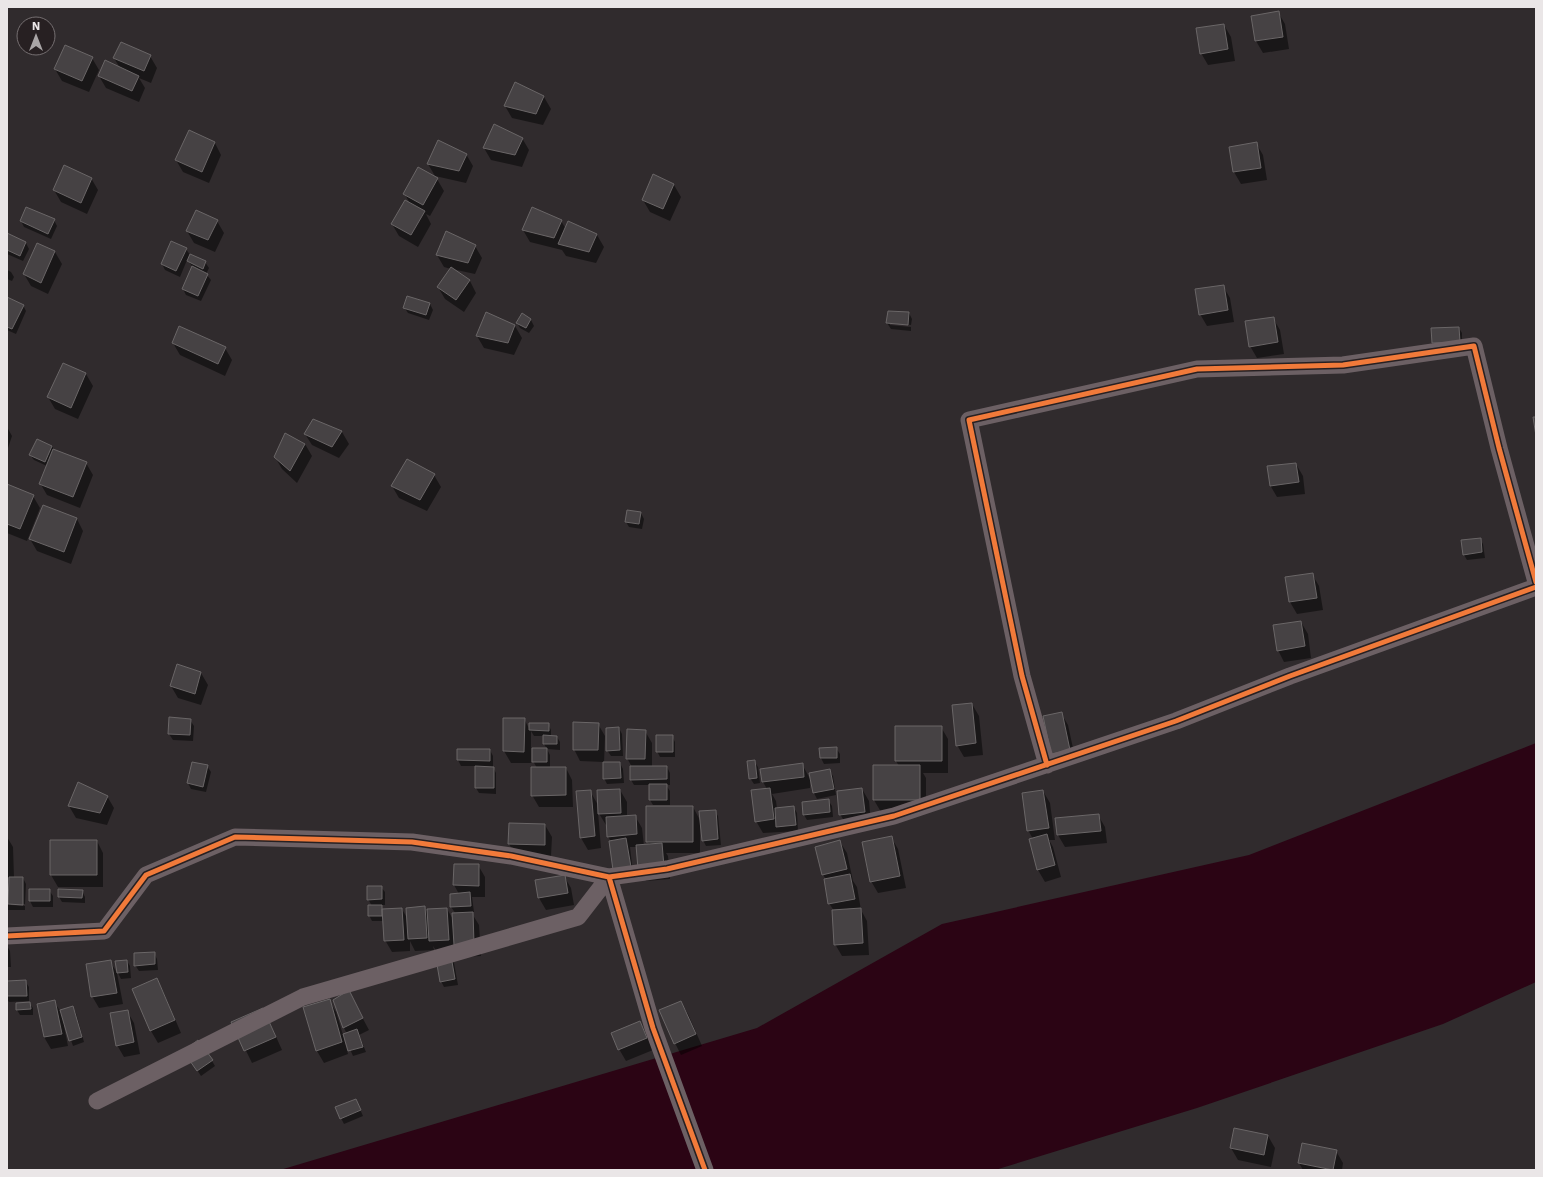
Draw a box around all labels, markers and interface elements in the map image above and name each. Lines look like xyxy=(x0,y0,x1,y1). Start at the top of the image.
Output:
north arrow xyxy=(16,16,56,56)
text: N xyxy=(32,20,40,33)

